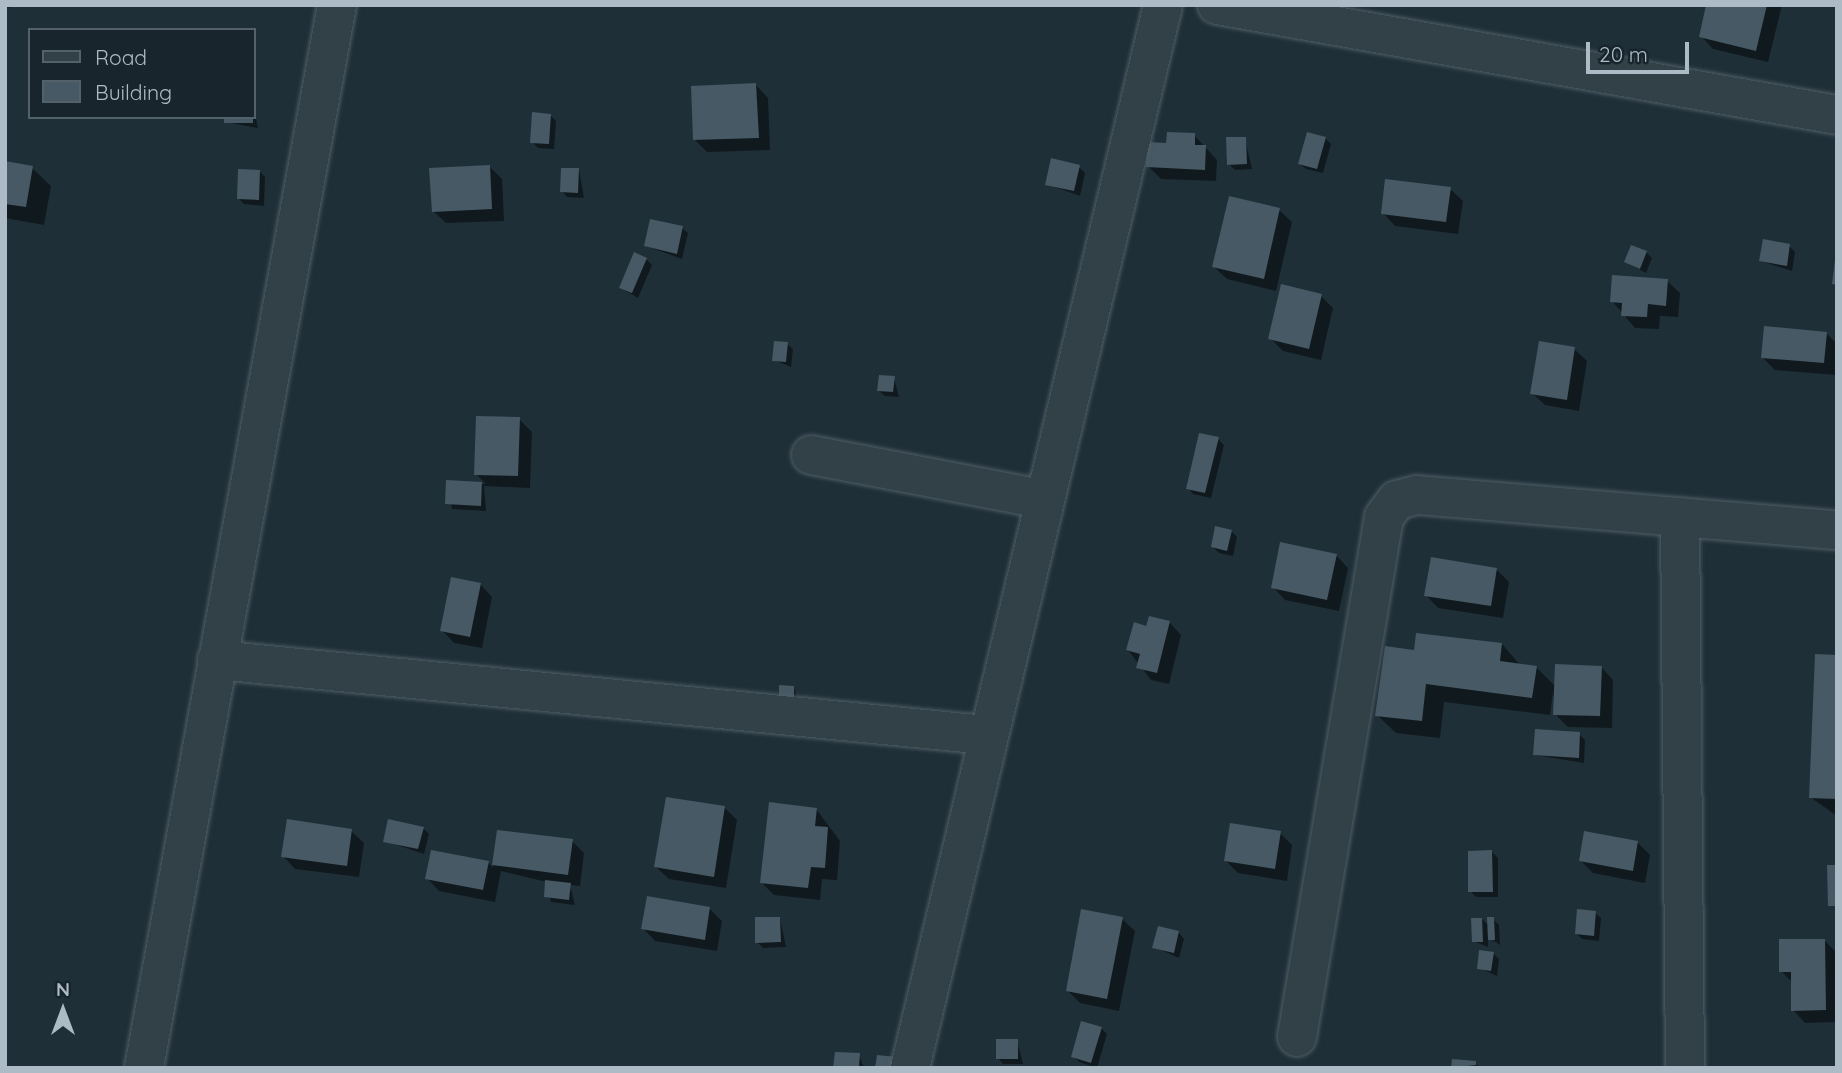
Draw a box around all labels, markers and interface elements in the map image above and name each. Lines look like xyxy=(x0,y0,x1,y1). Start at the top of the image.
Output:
legend xyxy=(28,28,256,119)
scale bar xyxy=(1590,28,1693,72)
text: 20 m xyxy=(1599,41,1648,67)
text: Road xyxy=(95,44,147,70)
text: Building xyxy=(95,79,172,105)
north arrow xyxy=(28,975,98,1045)
text: N xyxy=(56,977,70,1001)

